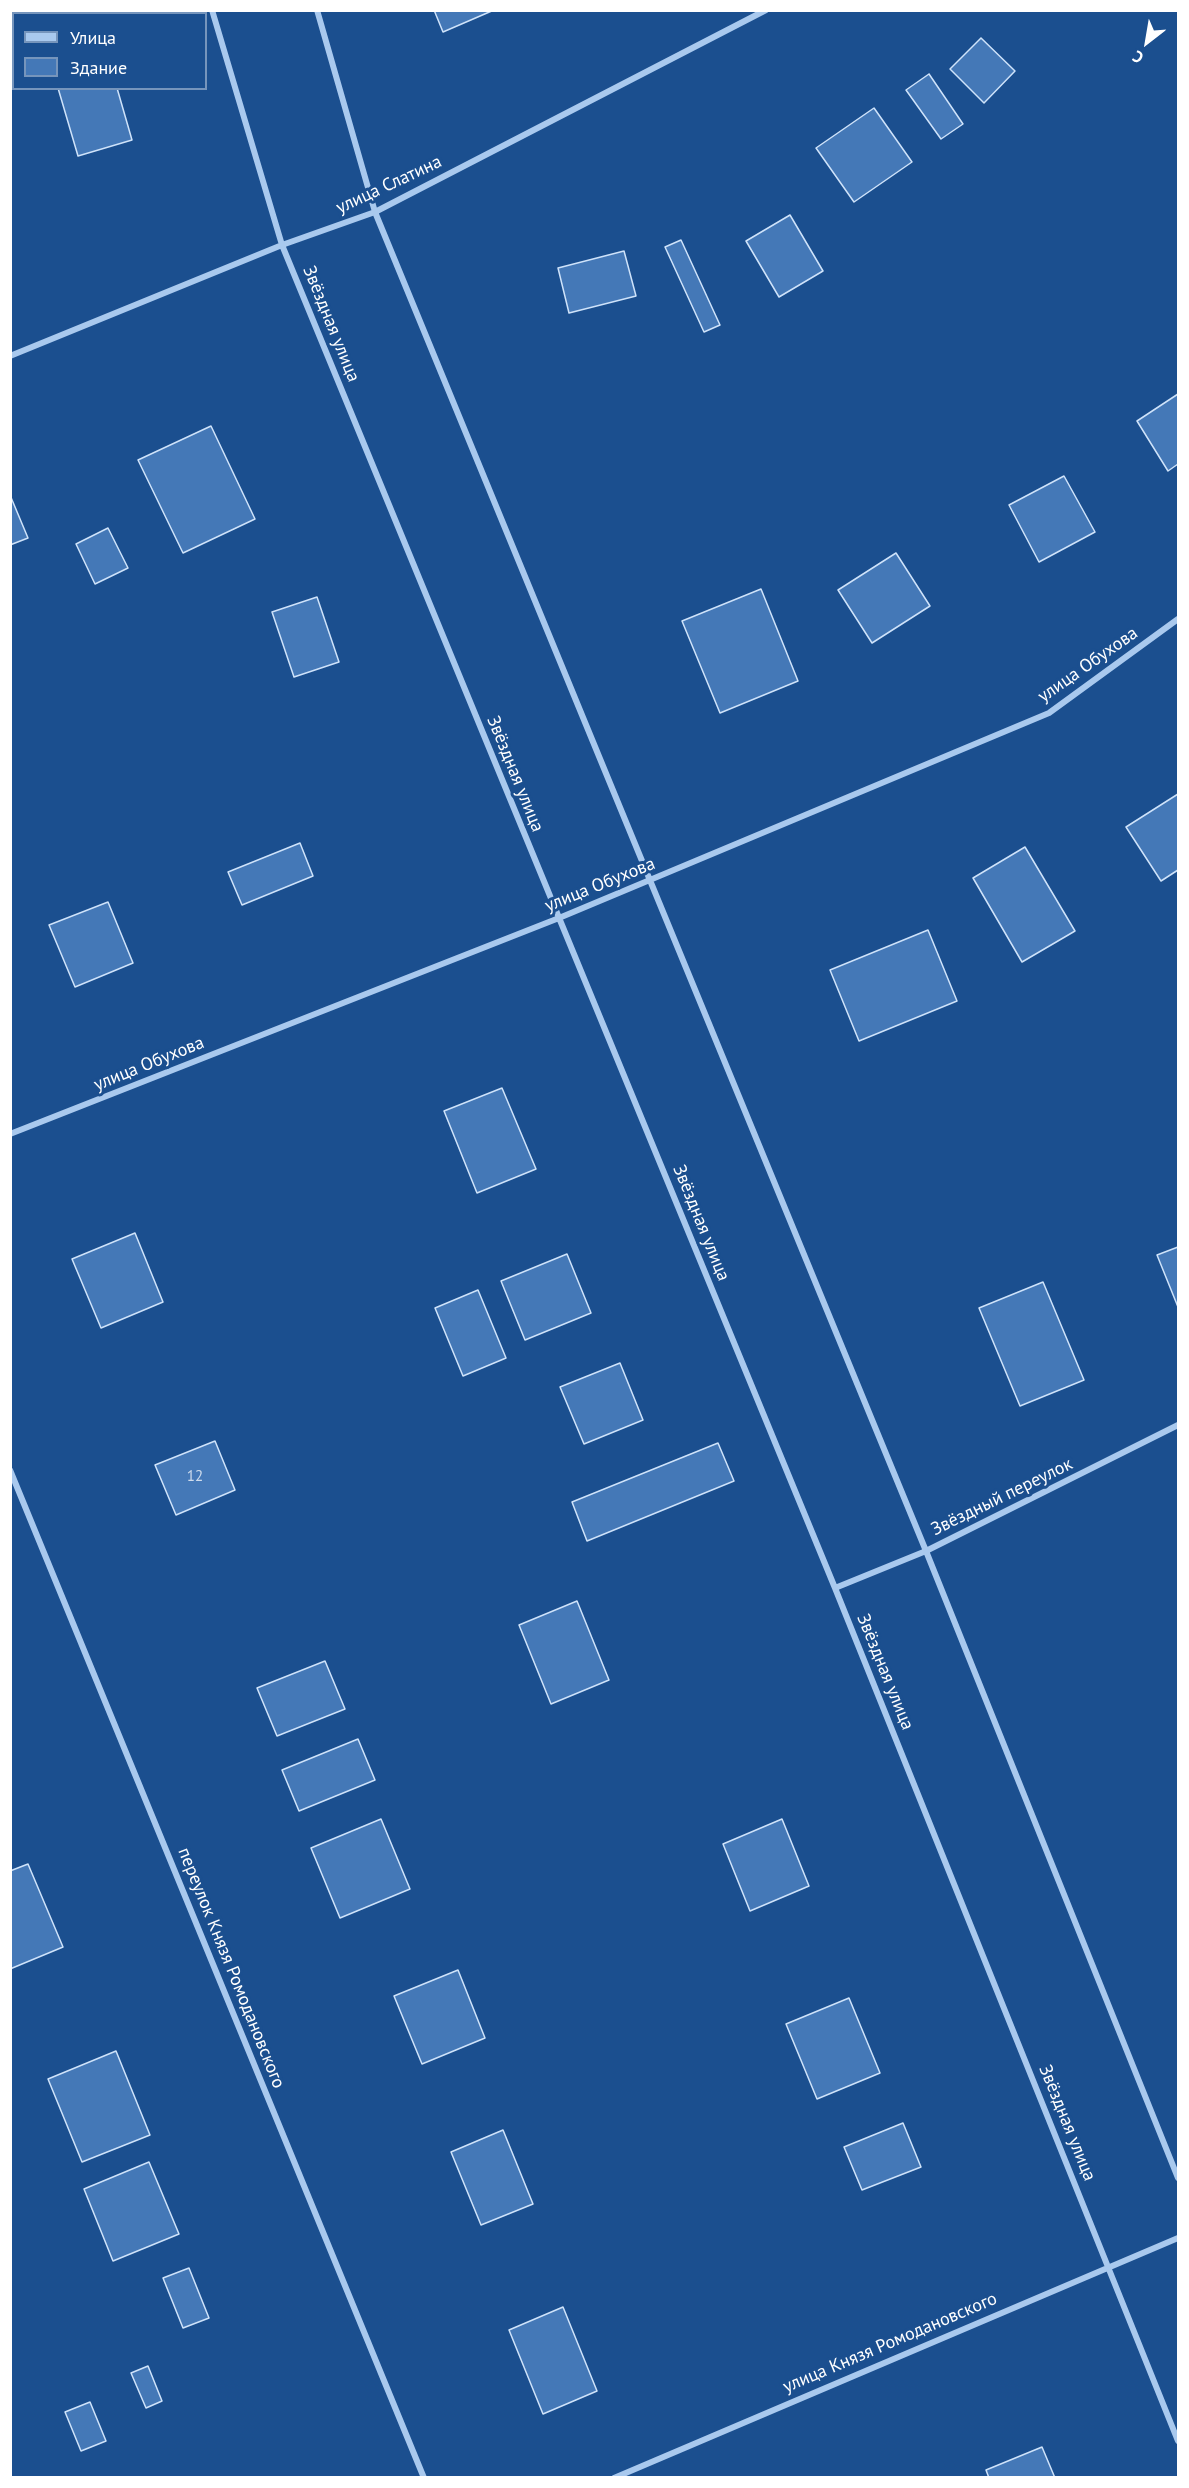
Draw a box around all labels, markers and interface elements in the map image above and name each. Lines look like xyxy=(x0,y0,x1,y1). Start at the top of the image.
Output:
legend xyxy=(12,12,207,90)
north arrow xyxy=(1117,12,1177,72)
text: Улица xyxy=(70,26,116,49)
text: С xyxy=(1129,47,1147,68)
text: Здание xyxy=(70,56,127,79)
street label: улица Слатина xyxy=(333,151,445,219)
street label: Звёздная улица xyxy=(298,263,364,385)
street label: улица Обухова xyxy=(1034,623,1142,707)
street label: Звёздная улица xyxy=(482,713,548,835)
street label: улица Обухова xyxy=(542,853,658,917)
street label: улица Обухова xyxy=(91,1032,207,1096)
street label: Звёздная улица xyxy=(668,1162,734,1284)
street label: Звёздный переулок xyxy=(928,1453,1076,1541)
house number: 12 xyxy=(187,1468,203,1486)
street label: Звёздная улица xyxy=(852,1611,918,1733)
street label: переулок Князя Ромодановского xyxy=(173,1845,289,2091)
street label: Звёздная улица xyxy=(1034,2062,1100,2184)
street label: улица Князя Ромодановского xyxy=(780,2288,1000,2398)

